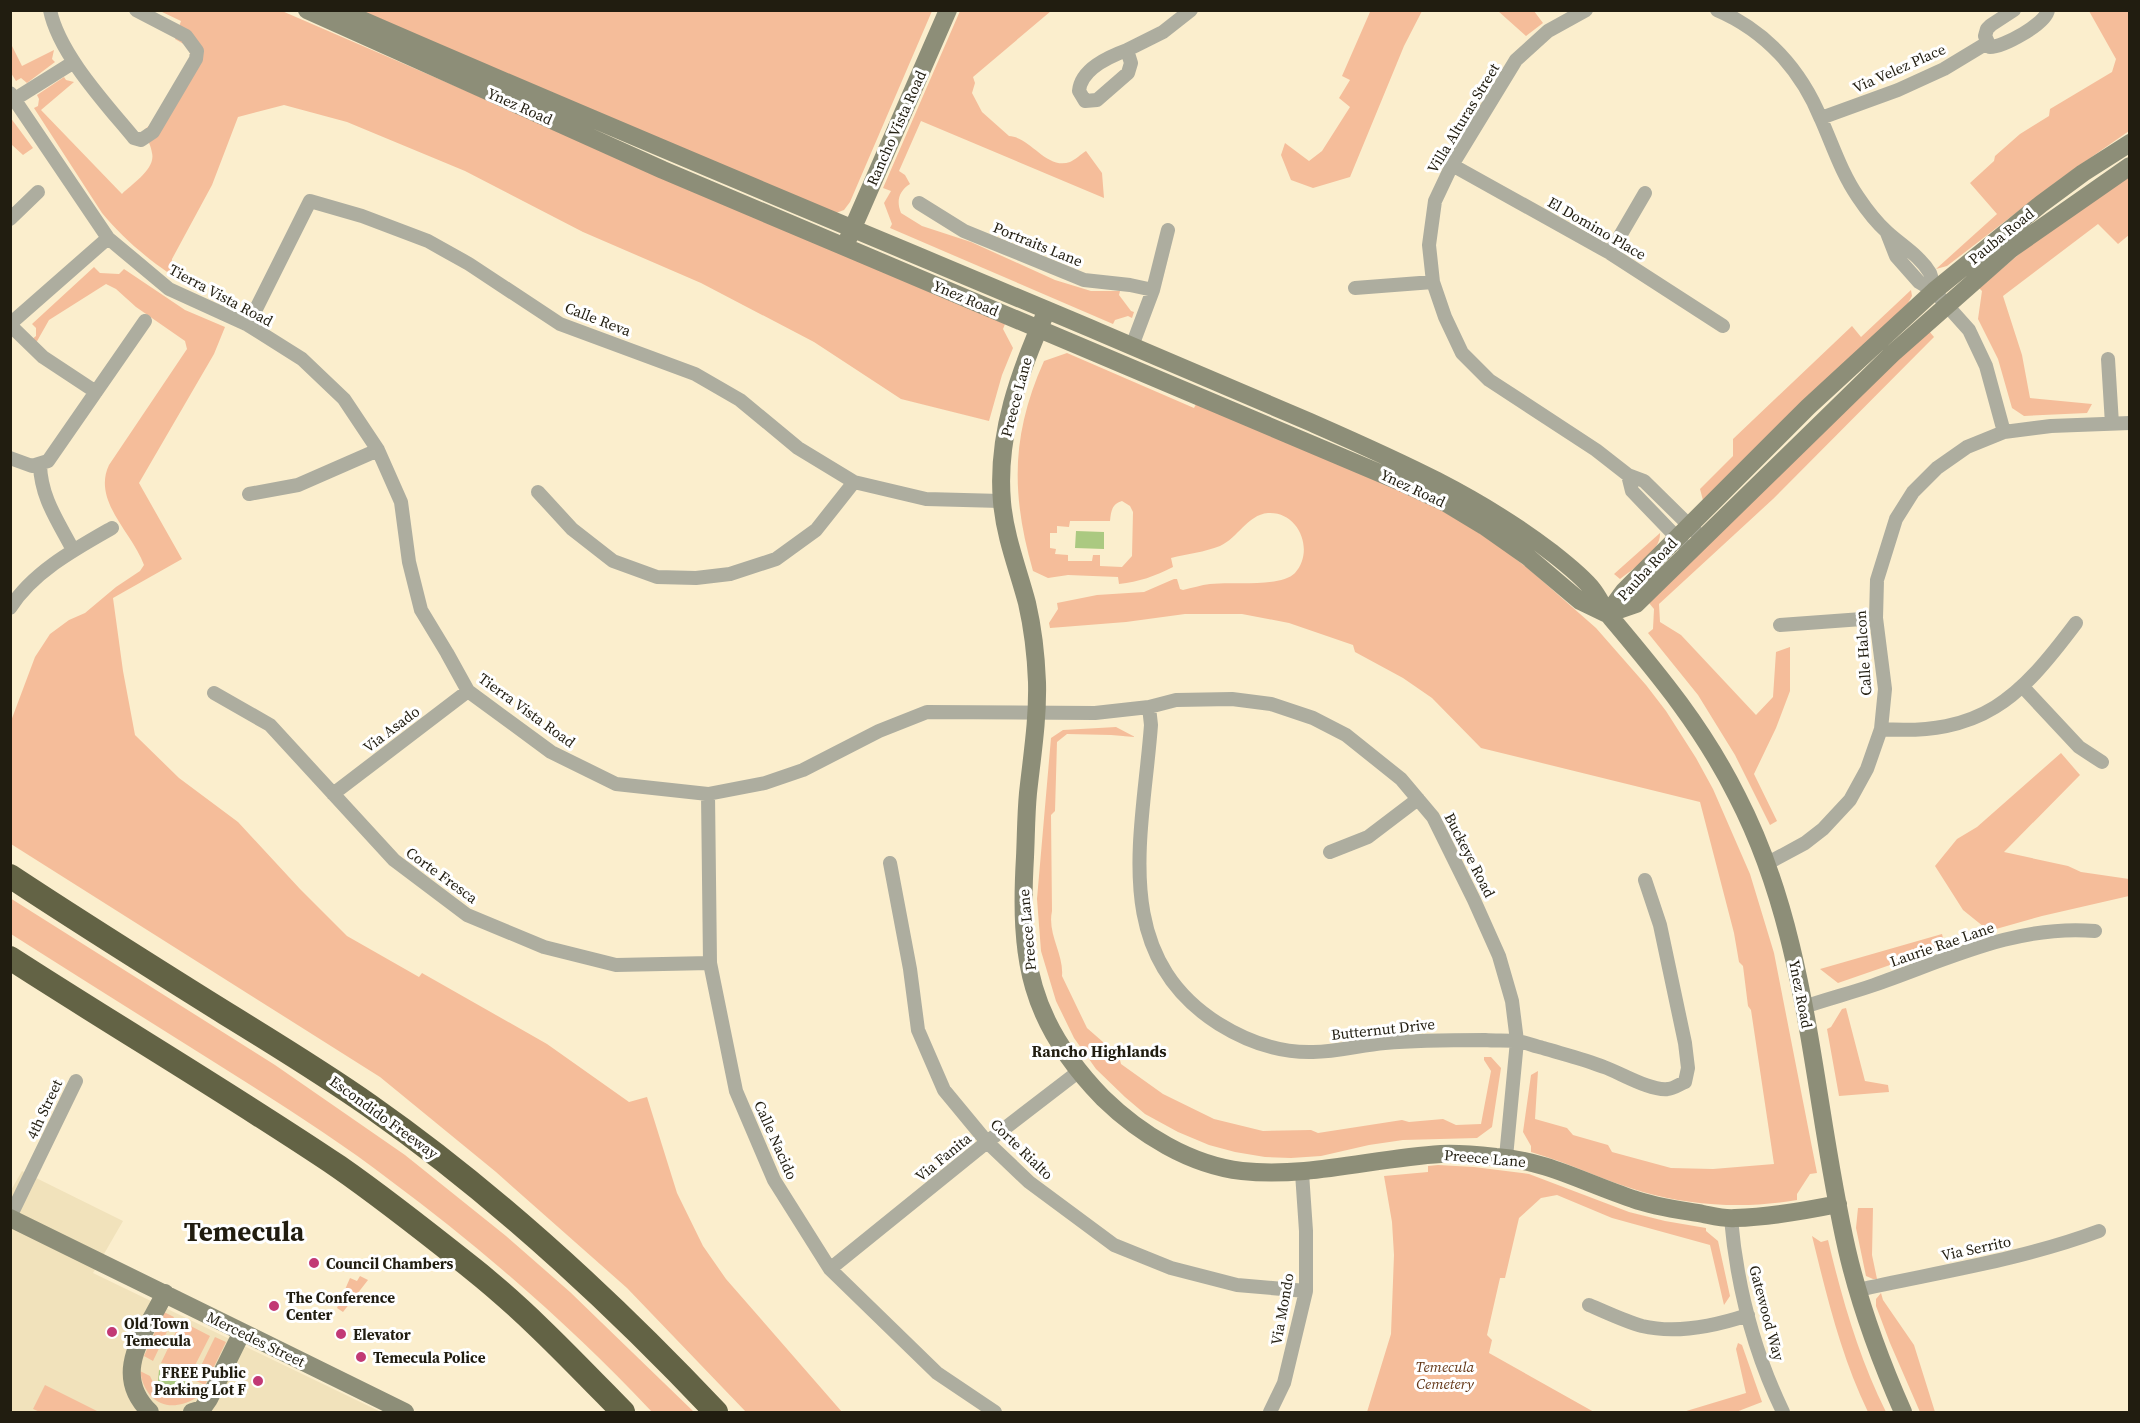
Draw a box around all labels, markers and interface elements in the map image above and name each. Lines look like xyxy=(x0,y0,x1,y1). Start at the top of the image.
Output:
street label: Via Velez Place xyxy=(1849,38,1949,98)
street label: Villa Alturas Street xyxy=(1422,59,1504,177)
street label: Rancho Vista Road xyxy=(861,66,931,189)
street label: Ynez Road xyxy=(484,82,556,130)
street label: El Domino Place xyxy=(1544,191,1650,265)
street label: Pauba Road xyxy=(1964,203,2039,269)
street label: Portraits Lane xyxy=(990,217,1086,272)
street label: Tierra Vista Road xyxy=(165,259,277,332)
street label: Ynez Road xyxy=(930,275,1003,321)
street label: Calle Reva xyxy=(562,297,634,341)
street label: Preece Lane xyxy=(995,354,1037,439)
street label: Ynez Road xyxy=(1377,464,1449,512)
street label: Pauba Road xyxy=(1612,533,1682,605)
street label: Calle Halcon xyxy=(1850,610,1876,696)
street label: Tierra Vista Road xyxy=(474,668,580,753)
street label: Via Asado xyxy=(358,701,424,757)
street label: Buckeye Road xyxy=(1440,809,1501,902)
street label: Corte Fresca xyxy=(402,842,482,908)
street label: Preece Lane xyxy=(1013,888,1041,972)
street label: Laurie Rae Lane xyxy=(1887,916,1997,972)
street label: Ynez Road xyxy=(1784,958,1818,1031)
street label: Butternut Drive xyxy=(1330,1013,1436,1045)
district label: Rancho Highlands xyxy=(1031,1040,1167,1062)
street label: Escondido Freeway xyxy=(325,1070,443,1164)
street label: 4th Street xyxy=(21,1076,67,1142)
street label: Calle Nacido xyxy=(749,1097,803,1183)
street label: Corte Rialto xyxy=(986,1114,1058,1184)
street label: Via Fanita xyxy=(910,1128,976,1186)
street label: Preece Lane xyxy=(1443,1144,1527,1172)
district label: Temecula xyxy=(184,1213,305,1250)
street label: Via Serrito xyxy=(1939,1230,2013,1266)
place label: Council Chambers xyxy=(326,1253,454,1274)
marker: Council Chambers xyxy=(307,1256,321,1270)
street label: Gatewood Way xyxy=(1744,1263,1790,1363)
street label: Via Mondo xyxy=(1265,1271,1299,1347)
place label: The Conference Center xyxy=(286,1287,395,1325)
marker: The Conference Center xyxy=(267,1299,281,1313)
street label: Mercedes Street xyxy=(203,1306,309,1372)
place label: Old Town Temecula xyxy=(124,1313,192,1351)
place label: Elevator xyxy=(353,1324,411,1345)
marker: Old Town Temecula xyxy=(105,1325,119,1339)
marker: Elevator xyxy=(334,1327,348,1341)
place label: Temecula Police xyxy=(373,1347,486,1368)
marker: Temecula Police xyxy=(354,1350,368,1364)
park label: Temecula Cemetery xyxy=(1416,1356,1475,1394)
place label: FREE Public Parking Lot F xyxy=(154,1362,246,1400)
marker: FREE Public Parking Lot F xyxy=(251,1374,265,1388)

